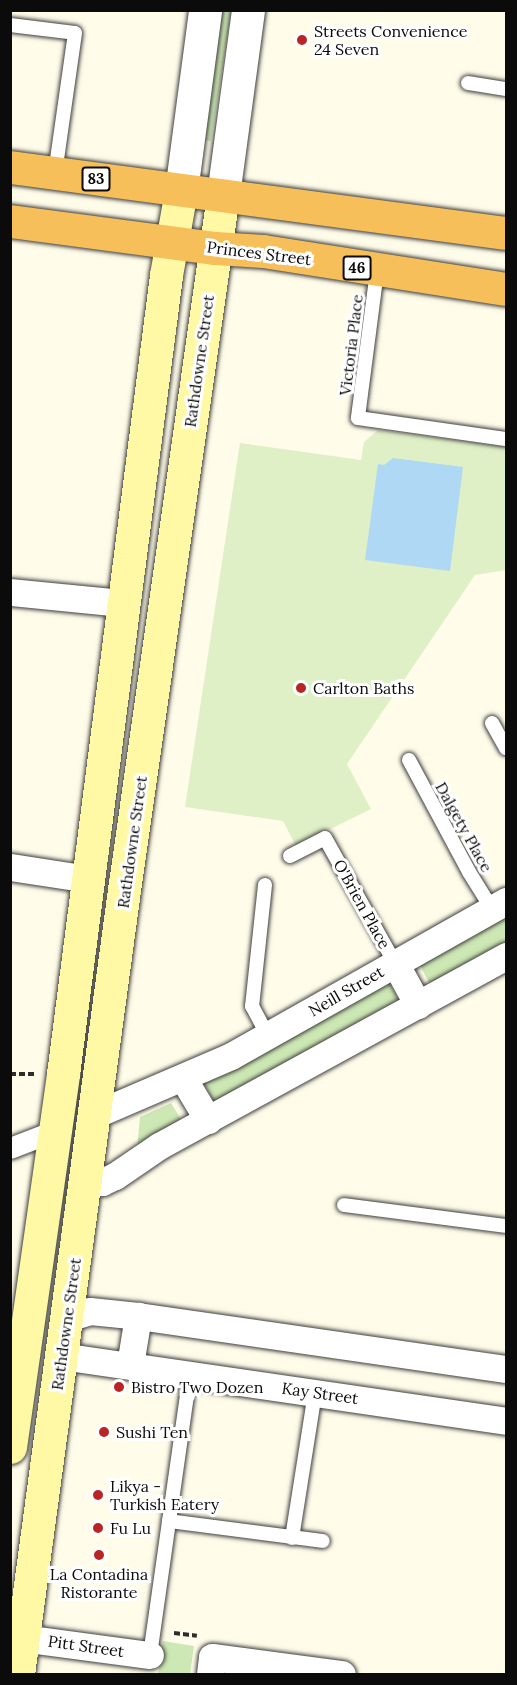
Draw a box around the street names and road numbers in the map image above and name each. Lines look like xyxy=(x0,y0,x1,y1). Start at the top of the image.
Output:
road number: 83 xyxy=(81,167,111,191)
street label: Princes Street xyxy=(206,237,312,269)
road number: 46 xyxy=(342,256,372,280)
street label: Victoria Place xyxy=(335,293,367,397)
street label: Rathdowne Street xyxy=(180,294,218,428)
street label: Rathdowne Street xyxy=(113,775,151,909)
street label: Dalgety Place xyxy=(431,779,497,875)
street label: O'Brien Place xyxy=(330,856,394,952)
street label: Neill Street xyxy=(305,962,387,1020)
street label: Rathdowne Street xyxy=(47,1257,85,1391)
street label: Kay Street xyxy=(281,1378,359,1408)
street label: Pitt Street xyxy=(47,1631,125,1661)

